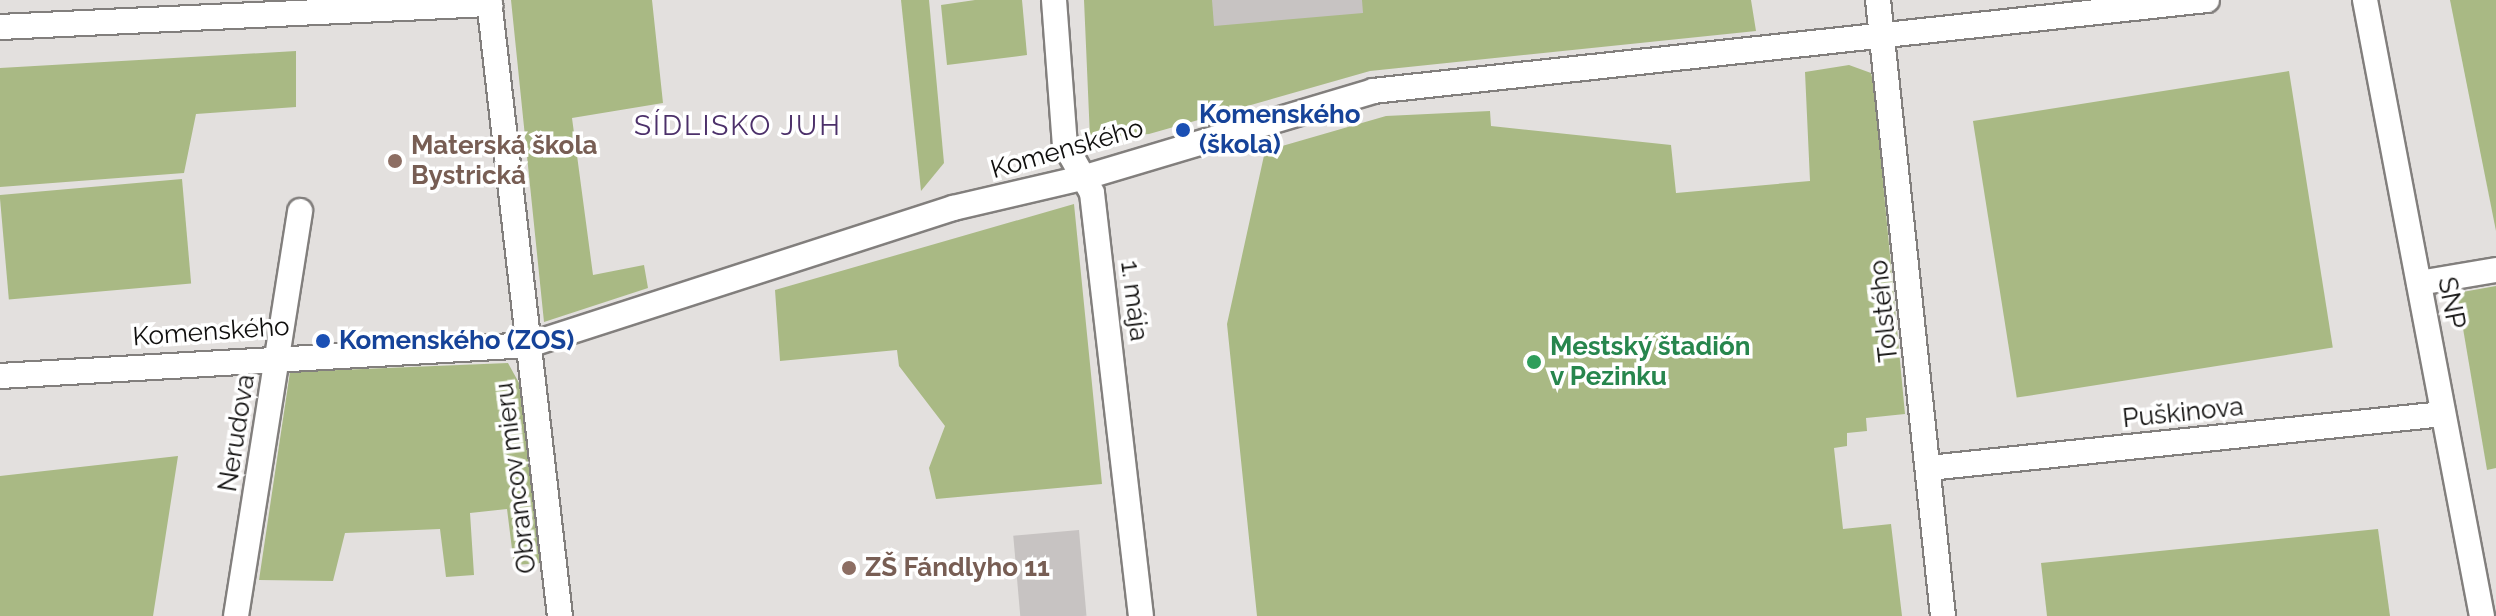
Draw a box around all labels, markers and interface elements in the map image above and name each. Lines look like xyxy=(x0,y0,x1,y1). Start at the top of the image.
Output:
place label: Komenského (škola) xyxy=(1199,99,1360,160)
district label: SÍDLISKO JUH xyxy=(634,109,842,143)
street label: Komenského xyxy=(987,112,1147,186)
marker: Komenského (škola) xyxy=(1174,121,1192,139)
place label: Materská škola Bystrická xyxy=(411,130,598,192)
marker: Materská škola Bystrická xyxy=(386,152,404,170)
street label: Tolstého xyxy=(1863,258,1905,364)
street label: 1. mája xyxy=(1114,259,1154,343)
street label: SNP xyxy=(2431,274,2471,332)
street label: Komenského xyxy=(131,311,291,353)
place label: Komenského (ZOS) xyxy=(339,325,574,357)
place label: Mestský štadión v Pezinku xyxy=(1550,331,1751,392)
marker: Komenského (ZOS) xyxy=(314,332,332,350)
marker: Mestský štadión v Pezinku xyxy=(1525,353,1543,371)
street label: Nerudova xyxy=(212,372,262,494)
street label: Obrancov mieru xyxy=(489,380,543,576)
street label: Puškinova xyxy=(2121,391,2245,435)
place label: ZŠ Fándlyho 11 xyxy=(865,552,1050,584)
marker: ZŠ Fándlyho 11 xyxy=(840,559,858,577)

